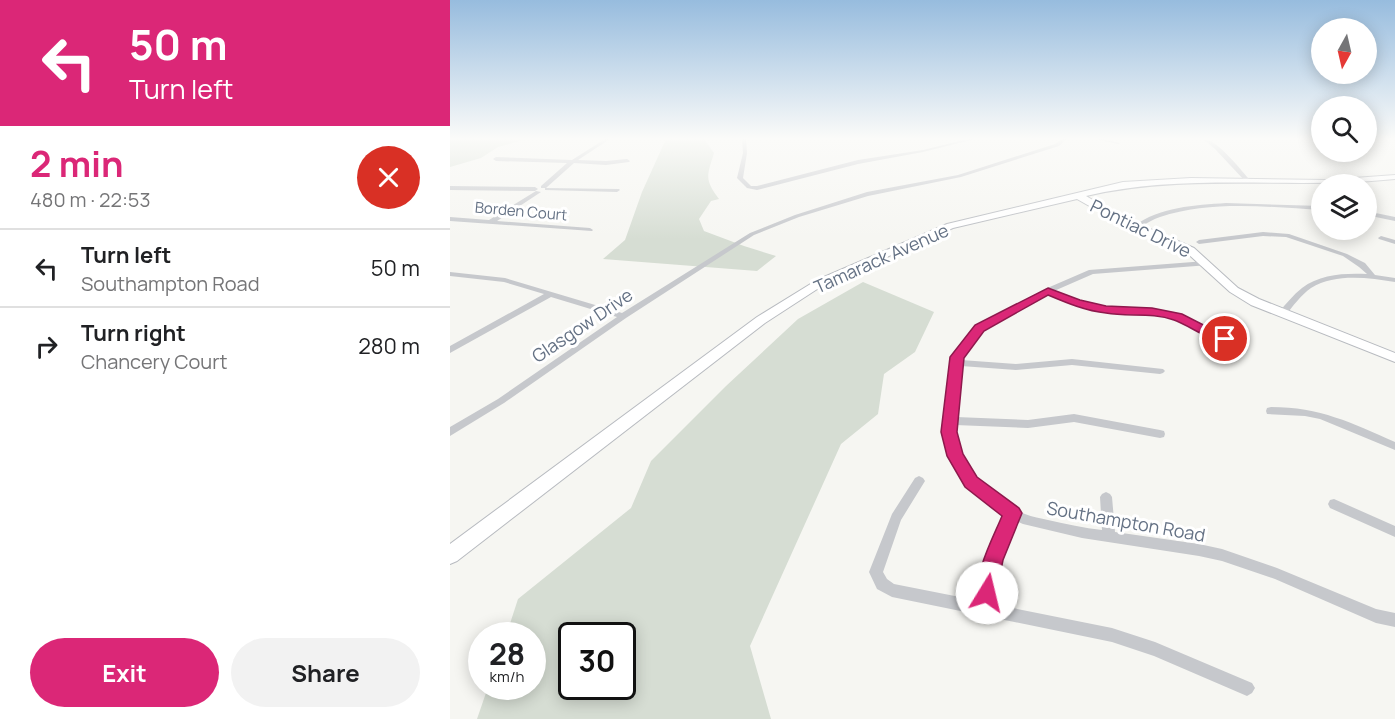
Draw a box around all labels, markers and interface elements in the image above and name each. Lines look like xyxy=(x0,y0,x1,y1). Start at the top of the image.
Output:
text: 50 m xyxy=(129,15,227,73)
north arrow xyxy=(1311,18,1377,84)
map controls xyxy=(1311,18,1377,240)
icon: left xyxy=(30,24,108,102)
text: Turn left xyxy=(129,70,233,107)
button: search xyxy=(1311,96,1377,162)
text: 2 min xyxy=(30,139,124,188)
button: close xyxy=(357,146,420,209)
button: layers xyxy=(1311,174,1377,240)
text: 480 m · 22:53 xyxy=(30,186,150,213)
street label: Pontiac Drive xyxy=(1087,193,1195,263)
street label: Borden Court xyxy=(474,197,568,225)
street label: Tamarack Avenue xyxy=(810,218,952,298)
text: Turn left xyxy=(81,240,171,270)
icon: left xyxy=(30,252,63,285)
text: 50 m xyxy=(371,253,420,283)
text: Southampton Road xyxy=(81,270,260,297)
street label: Glasgow Drive xyxy=(527,282,637,368)
pin xyxy=(1199,313,1250,364)
text: Turn right xyxy=(81,318,186,348)
icon: arrive xyxy=(1208,322,1241,355)
icon: right xyxy=(30,330,63,363)
text: 280 m xyxy=(358,331,420,361)
text: Chancery Court xyxy=(81,348,227,375)
street label: Southampton Road xyxy=(1045,495,1207,547)
position arrow xyxy=(955,561,1019,625)
speed limit sign: 30 xyxy=(558,622,636,700)
text: 28 xyxy=(489,633,525,674)
button: Exit xyxy=(30,638,219,707)
button: Share xyxy=(231,638,420,707)
text: km/h xyxy=(490,666,524,687)

